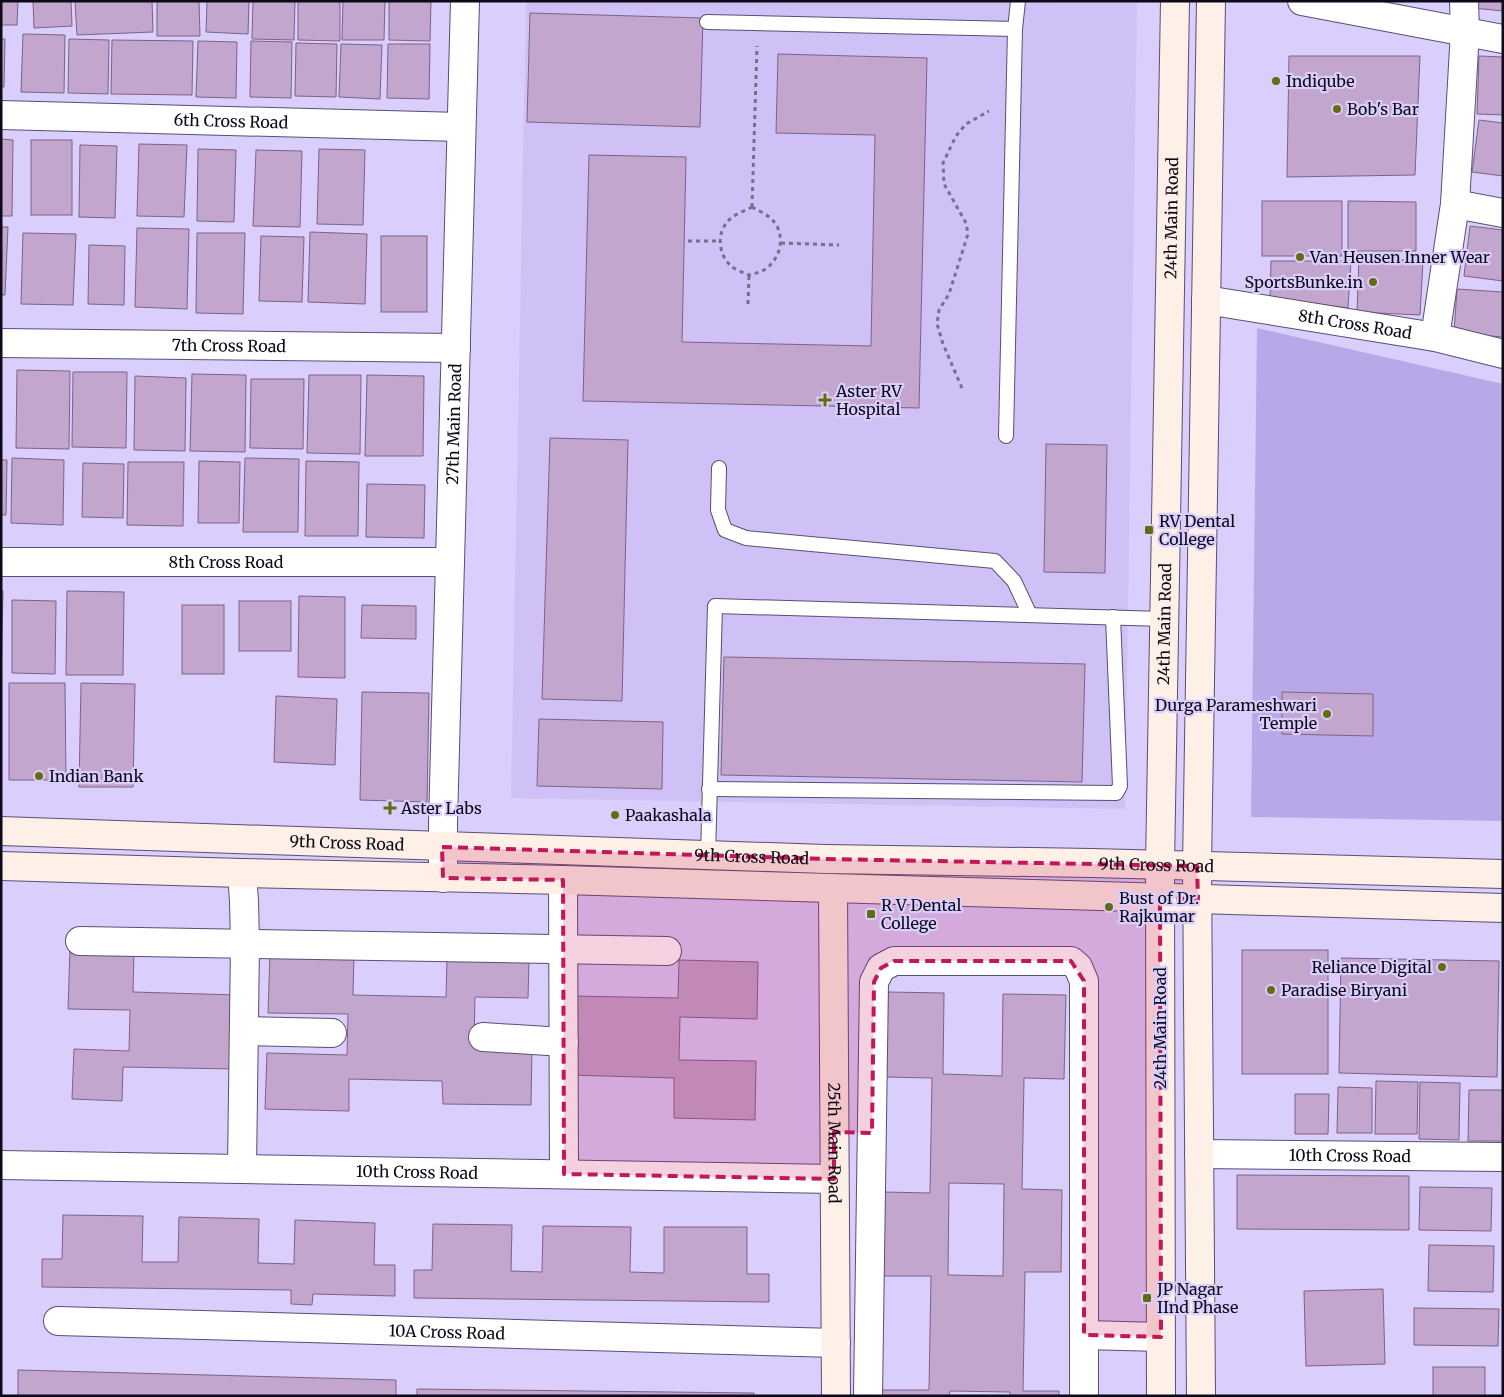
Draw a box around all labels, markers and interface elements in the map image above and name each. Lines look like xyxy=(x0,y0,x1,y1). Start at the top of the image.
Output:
place label: Indiqube xyxy=(1286,71,1355,91)
marker: Indiqube xyxy=(1270,75,1282,87)
place label: Bob's Bar xyxy=(1347,99,1419,119)
marker: Bob's Bar xyxy=(1331,103,1343,115)
street label: 6th Cross Road xyxy=(173,110,289,133)
street label: 24th Main Road xyxy=(1160,157,1182,279)
place label: Van Heusen Inner Wear xyxy=(1309,247,1490,267)
marker: Van Heusen Inner Wear xyxy=(1294,251,1306,263)
place label: SportsBunke.in xyxy=(1245,272,1363,292)
marker: SportsBunke.in xyxy=(1367,276,1379,288)
street label: 8th Cross Road xyxy=(1297,305,1414,343)
street label: 7th Cross Road xyxy=(172,335,287,356)
street label: 27th Main Road xyxy=(442,363,465,485)
place label: Aster RV Hospital xyxy=(835,381,902,419)
marker: Aster RV Hospital xyxy=(818,393,832,407)
place label: RV Dental College xyxy=(1159,511,1235,549)
marker: RV Dental College xyxy=(1143,524,1155,536)
street label: 8th Cross Road xyxy=(169,552,284,572)
street label: 24th Main Road xyxy=(1153,562,1175,685)
place label: Durga Parameshwari Temple xyxy=(1155,695,1317,733)
marker: Durga Parameshwari Temple xyxy=(1321,708,1333,720)
place label: Indian Bank xyxy=(49,766,144,786)
marker: Indian Bank xyxy=(33,770,45,782)
place label: Aster Labs xyxy=(400,798,482,818)
marker: Aster Labs xyxy=(383,801,397,815)
place label: Paakashala xyxy=(625,805,712,825)
marker: Paakashala xyxy=(609,809,621,821)
street label: 9th Cross Road xyxy=(289,831,405,855)
street label: 9th Cross Road xyxy=(694,845,810,868)
street label: 9th Cross Road xyxy=(1099,853,1215,876)
place label: Bust of Dr. Rajkumar xyxy=(1119,888,1199,926)
place label: R V Dental College xyxy=(881,895,962,933)
marker: Bust of Dr. Rajkumar xyxy=(1103,901,1115,913)
marker: R V Dental College xyxy=(865,908,877,920)
place label: Reliance Digital xyxy=(1311,957,1432,977)
marker: Reliance Digital xyxy=(1436,961,1448,973)
street label: 24th Main Road xyxy=(1150,967,1170,1089)
place label: Paradise Biryani xyxy=(1281,980,1407,1000)
marker: Paradise Biryani xyxy=(1265,984,1277,996)
street label: 25th Main Road xyxy=(824,1082,845,1204)
street label: 10th Cross Road xyxy=(1289,1145,1412,1166)
street label: 10th Cross Road xyxy=(356,1161,479,1183)
place label: JP Nagar IInd Phase xyxy=(1156,1279,1238,1317)
marker: JP Nagar IInd Phase xyxy=(1141,1292,1153,1304)
street label: 10A Cross Road xyxy=(388,1320,506,1344)

